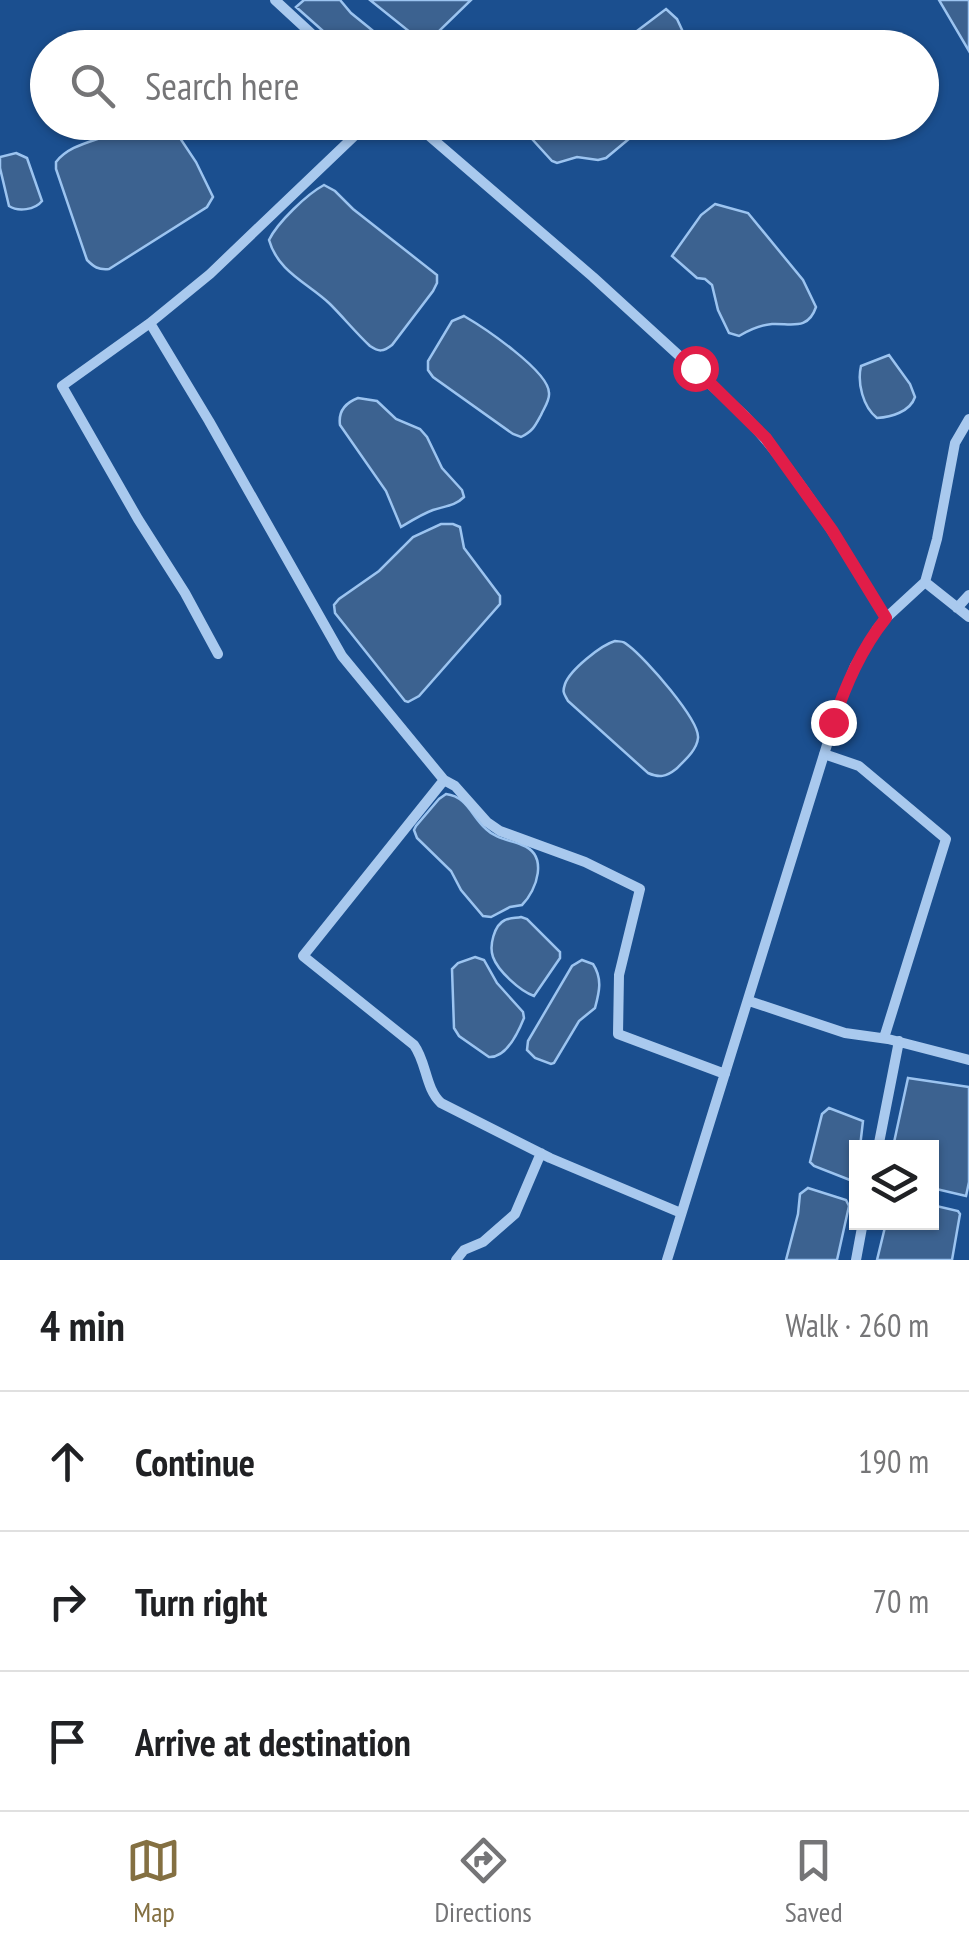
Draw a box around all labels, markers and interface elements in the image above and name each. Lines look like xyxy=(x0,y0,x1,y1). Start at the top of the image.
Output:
search box xyxy=(30,30,939,140)
icon: search xyxy=(65,58,120,113)
text: Search here xyxy=(145,61,299,110)
route start xyxy=(673,346,719,392)
route end xyxy=(811,700,857,746)
map controls xyxy=(849,1140,939,1230)
button: layers xyxy=(849,1140,939,1230)
text: 4 min xyxy=(40,1298,125,1353)
text: Walk · 260 m xyxy=(785,1304,929,1346)
icon: ahead xyxy=(40,1434,95,1489)
text: Continue xyxy=(135,1437,255,1486)
text: 190 m xyxy=(858,1440,929,1482)
icon: right xyxy=(40,1574,95,1629)
text: Turn right xyxy=(135,1577,267,1626)
text: 70 m xyxy=(873,1580,929,1622)
icon: arrive xyxy=(40,1714,95,1769)
text: Arrive at destination xyxy=(135,1717,411,1766)
tab: Map xyxy=(126,1833,181,1930)
tab: Directions xyxy=(434,1833,532,1930)
tab: Saved xyxy=(785,1833,843,1930)

